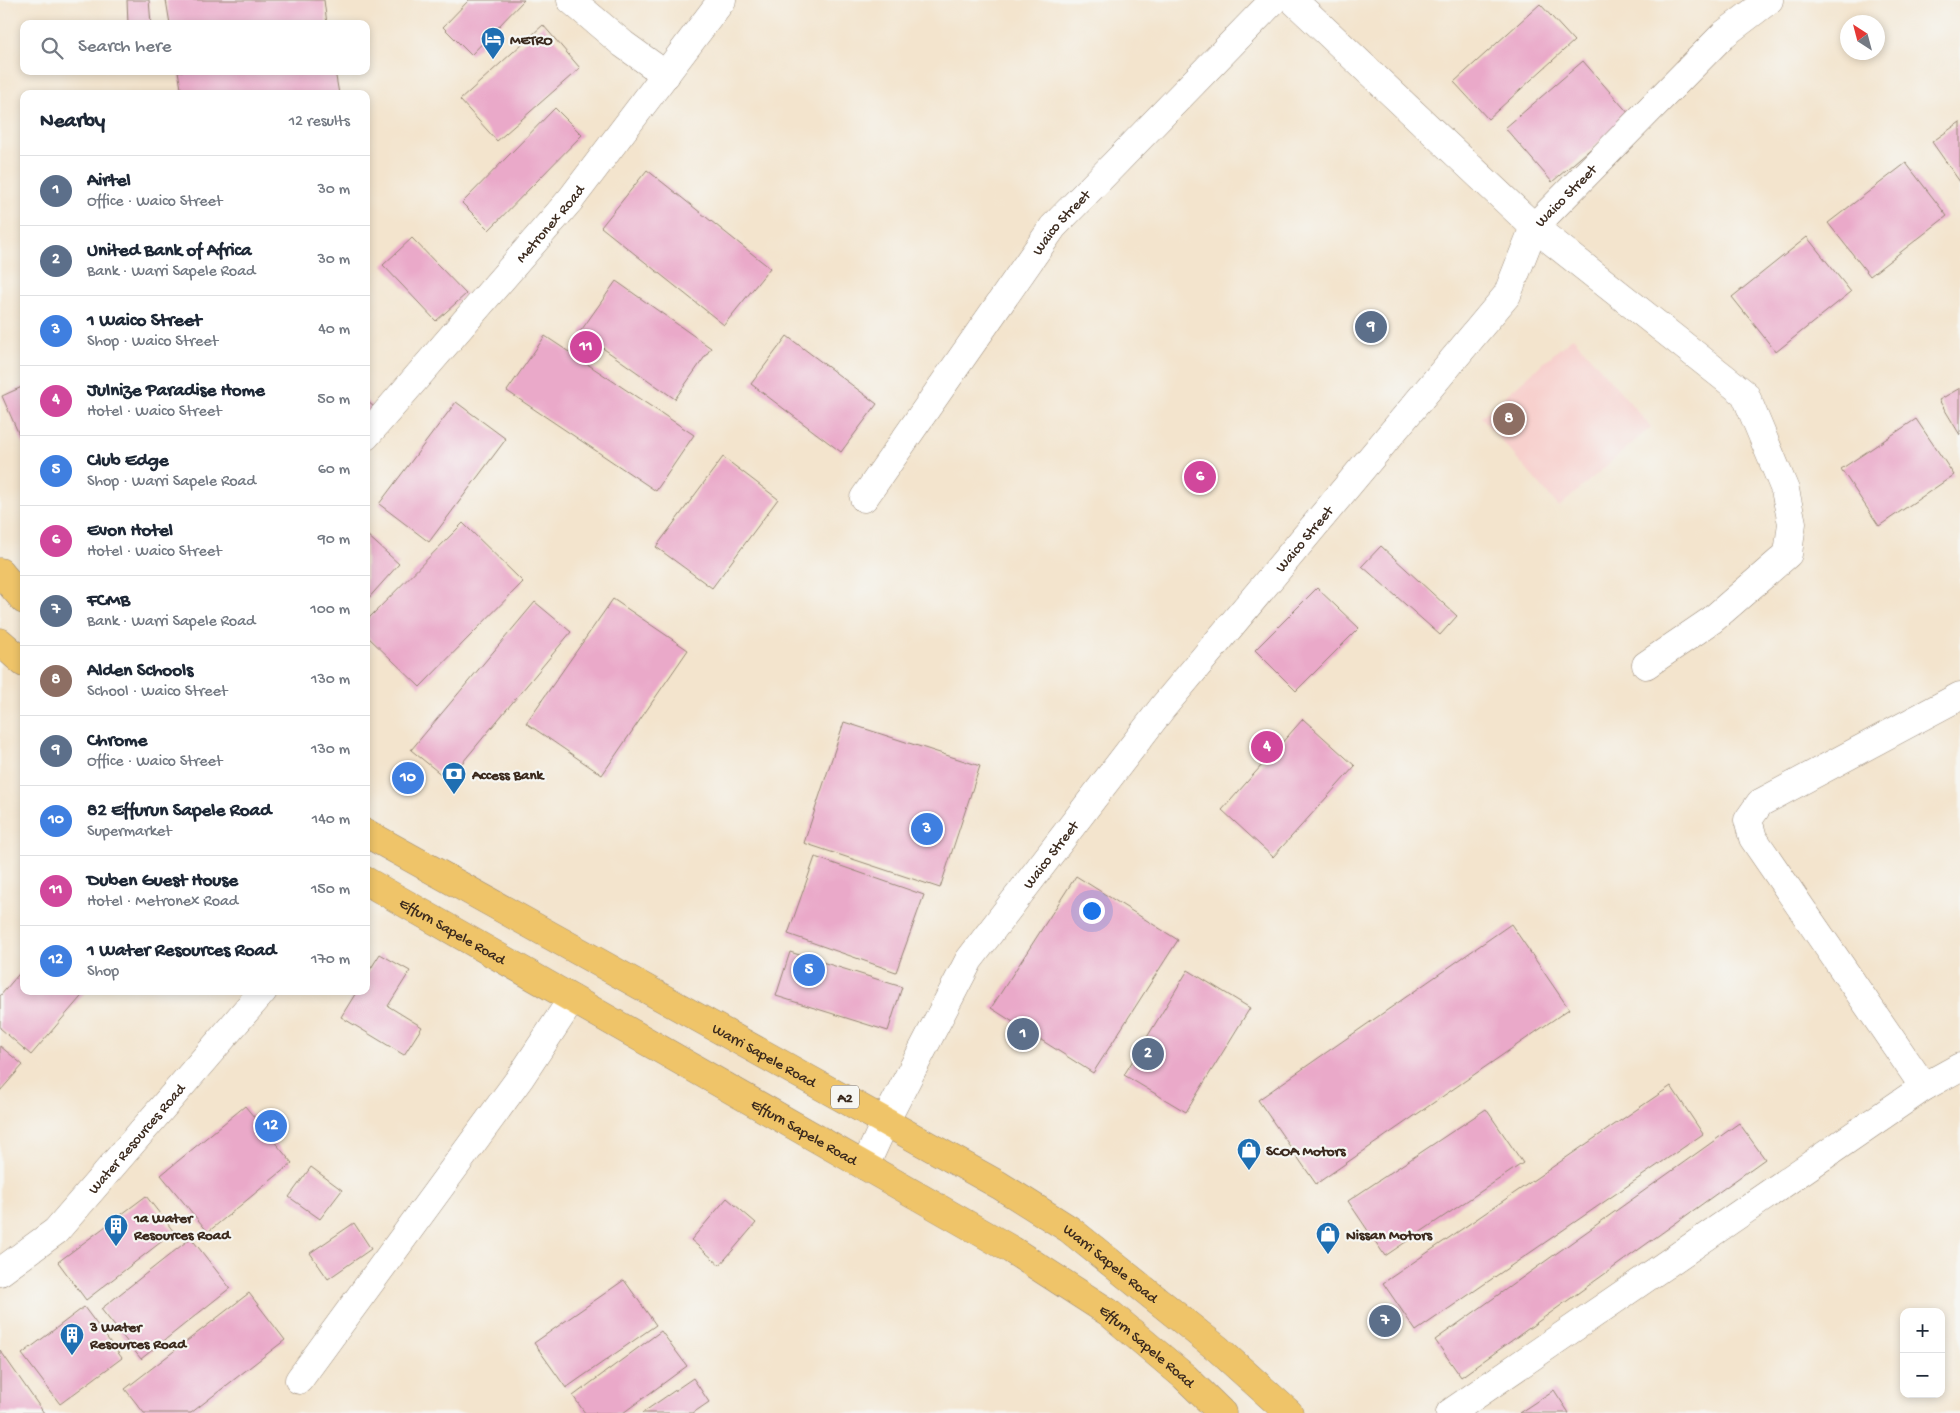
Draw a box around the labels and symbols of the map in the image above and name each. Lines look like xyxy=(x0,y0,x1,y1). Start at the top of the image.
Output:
north arrow xyxy=(1840,15,1885,60)
hotel icon: METRO xyxy=(480,26,506,60)
place label: METRO xyxy=(510,32,553,50)
street label: Waico Street xyxy=(1532,160,1603,232)
street label: Metronex Road xyxy=(513,181,590,267)
street label: Waico Street xyxy=(1029,186,1096,259)
pin: 9 xyxy=(1355,308,1387,346)
pin: 11 xyxy=(570,328,602,366)
pin: 8 xyxy=(1493,400,1525,438)
pin: 6 xyxy=(1184,458,1216,496)
street label: Waico Street xyxy=(1272,502,1339,577)
pin: 4 xyxy=(1251,728,1283,766)
pin: 10 xyxy=(392,759,424,797)
bank icon: Access Bank xyxy=(441,761,467,795)
place label: Access Bank xyxy=(471,767,546,785)
pin: 3 xyxy=(911,810,943,848)
street label: Waico Street xyxy=(1020,816,1085,893)
street label: Effurn Sapele Road xyxy=(396,895,509,970)
your location xyxy=(1079,898,1105,924)
pin: 5 xyxy=(793,951,825,989)
pin: 1 xyxy=(1007,1015,1039,1053)
street label: Warri Sapele Road xyxy=(708,1020,820,1093)
pin: 2 xyxy=(1132,1035,1164,1073)
street label: Water Resources Road xyxy=(85,1080,191,1198)
road number: A2 xyxy=(831,1086,859,1108)
street label: Effurn Sapele Road xyxy=(747,1096,861,1171)
pin: 12 xyxy=(255,1107,287,1145)
shop icon: SCOA Motors xyxy=(1236,1137,1262,1171)
place label: SCOA Motors xyxy=(1266,1143,1347,1161)
place label: 1a Water Resources Road xyxy=(133,1210,232,1245)
building icon: 1a Water Resources Road xyxy=(103,1213,129,1247)
street label: Warri Sapele Road xyxy=(1059,1221,1162,1309)
shop icon: Nissan Motors xyxy=(1315,1221,1341,1255)
place label: Nissan Motors xyxy=(1346,1227,1434,1245)
street label: Effurn Sapele Road xyxy=(1095,1302,1198,1393)
pin: 7 xyxy=(1369,1302,1401,1340)
place label: 3 Water Resources Road xyxy=(89,1319,188,1354)
building icon: 3 Water Resources Road xyxy=(59,1322,85,1356)

